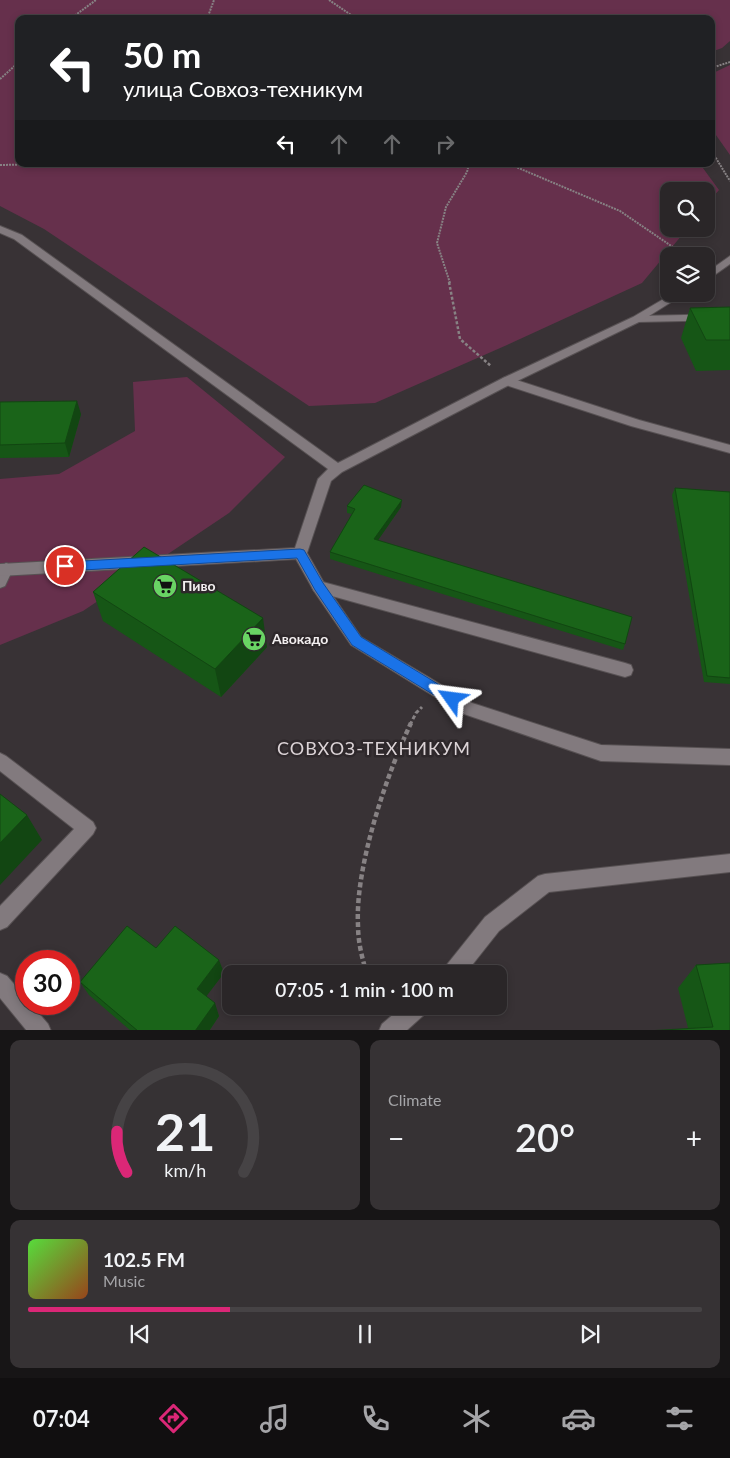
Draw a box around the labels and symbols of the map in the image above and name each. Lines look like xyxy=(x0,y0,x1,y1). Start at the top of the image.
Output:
pin xyxy=(44,545,86,587)
supermarket icon: Пиво xyxy=(152,573,178,599)
place label: Пиво xyxy=(182,577,216,594)
supermarket icon: Авокадо xyxy=(241,626,267,652)
place label: Авокадо xyxy=(271,630,328,647)
position arrow xyxy=(425,672,477,724)
district label: СОВХОЗ-ТЕХНИКУМ xyxy=(277,737,471,759)
speed limit sign: 30 xyxy=(15,950,80,1015)

